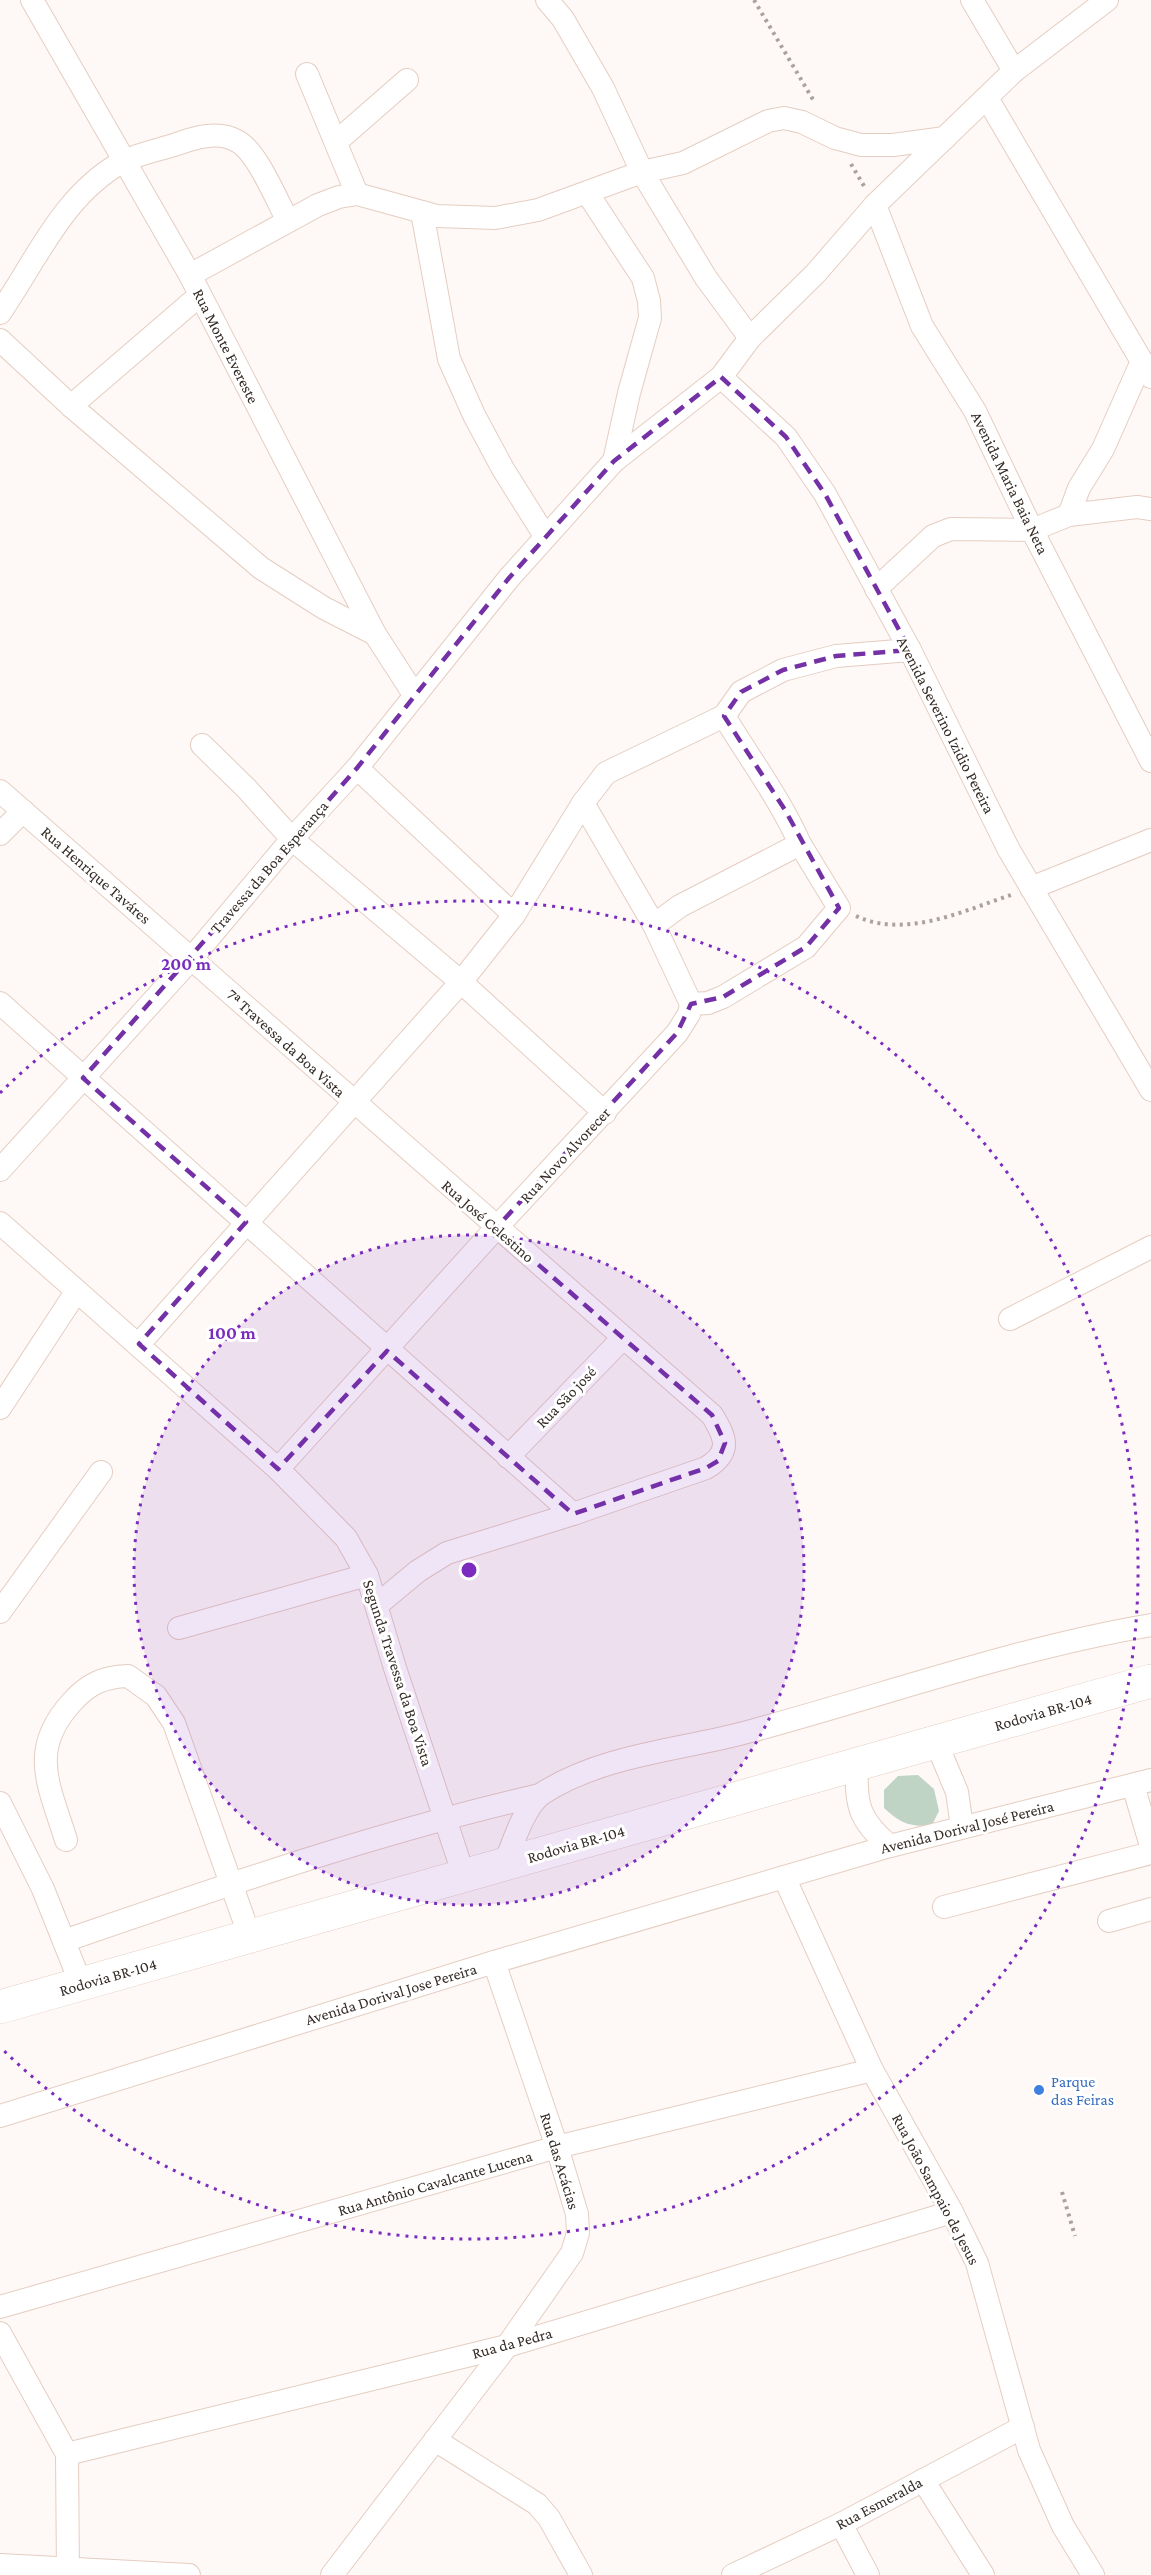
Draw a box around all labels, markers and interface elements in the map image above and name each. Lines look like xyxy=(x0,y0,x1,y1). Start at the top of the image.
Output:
street label: Rua Monte Evereste xyxy=(190,286,262,406)
street label: Avenida Maria Baia Neta xyxy=(968,409,1052,558)
street label: Avenida Severino Izidio Pereira xyxy=(894,634,998,817)
street label: Travessa da Boa Esperança xyxy=(207,797,332,938)
street label: Rua Henrique Taváres xyxy=(37,823,154,928)
text: 200 m xyxy=(161,954,212,974)
street label: 7ª Travessa da Boa Vista xyxy=(223,985,349,1101)
street label: Rua Novo Alvorecer xyxy=(516,1104,614,1206)
street label: Rua José Celestino xyxy=(438,1176,538,1266)
text: 100 m xyxy=(208,1323,256,1343)
street label: Rua São josé xyxy=(533,1363,600,1432)
centre of rings xyxy=(459,1560,479,1580)
street label: Segunda Travessa da Boa Vista xyxy=(359,1578,436,1769)
street label: Rodovia BR-104 xyxy=(992,1690,1094,1734)
street label: Avenida Dorival José Pereira xyxy=(879,1797,1056,1858)
street label: Rodovia BR-104 xyxy=(525,1822,627,1866)
street label: Rodovia BR-104 xyxy=(57,1955,159,1999)
street label: Avenida Dorival Jose Pereira xyxy=(303,1960,479,2029)
place label: Parque das Feiras xyxy=(1051,2073,1114,2108)
marker: Parque das Feiras xyxy=(1032,2083,1046,2097)
street label: Rua das Acácias xyxy=(537,2111,583,2211)
street label: Rua João Sampaio de Jesus xyxy=(888,2111,983,2268)
street label: Rua Antônio Cavalcante Lucena xyxy=(336,2147,535,2219)
street label: Rua da Pedra xyxy=(470,2324,555,2362)
street label: Rua Esmeralda xyxy=(833,2473,926,2533)

